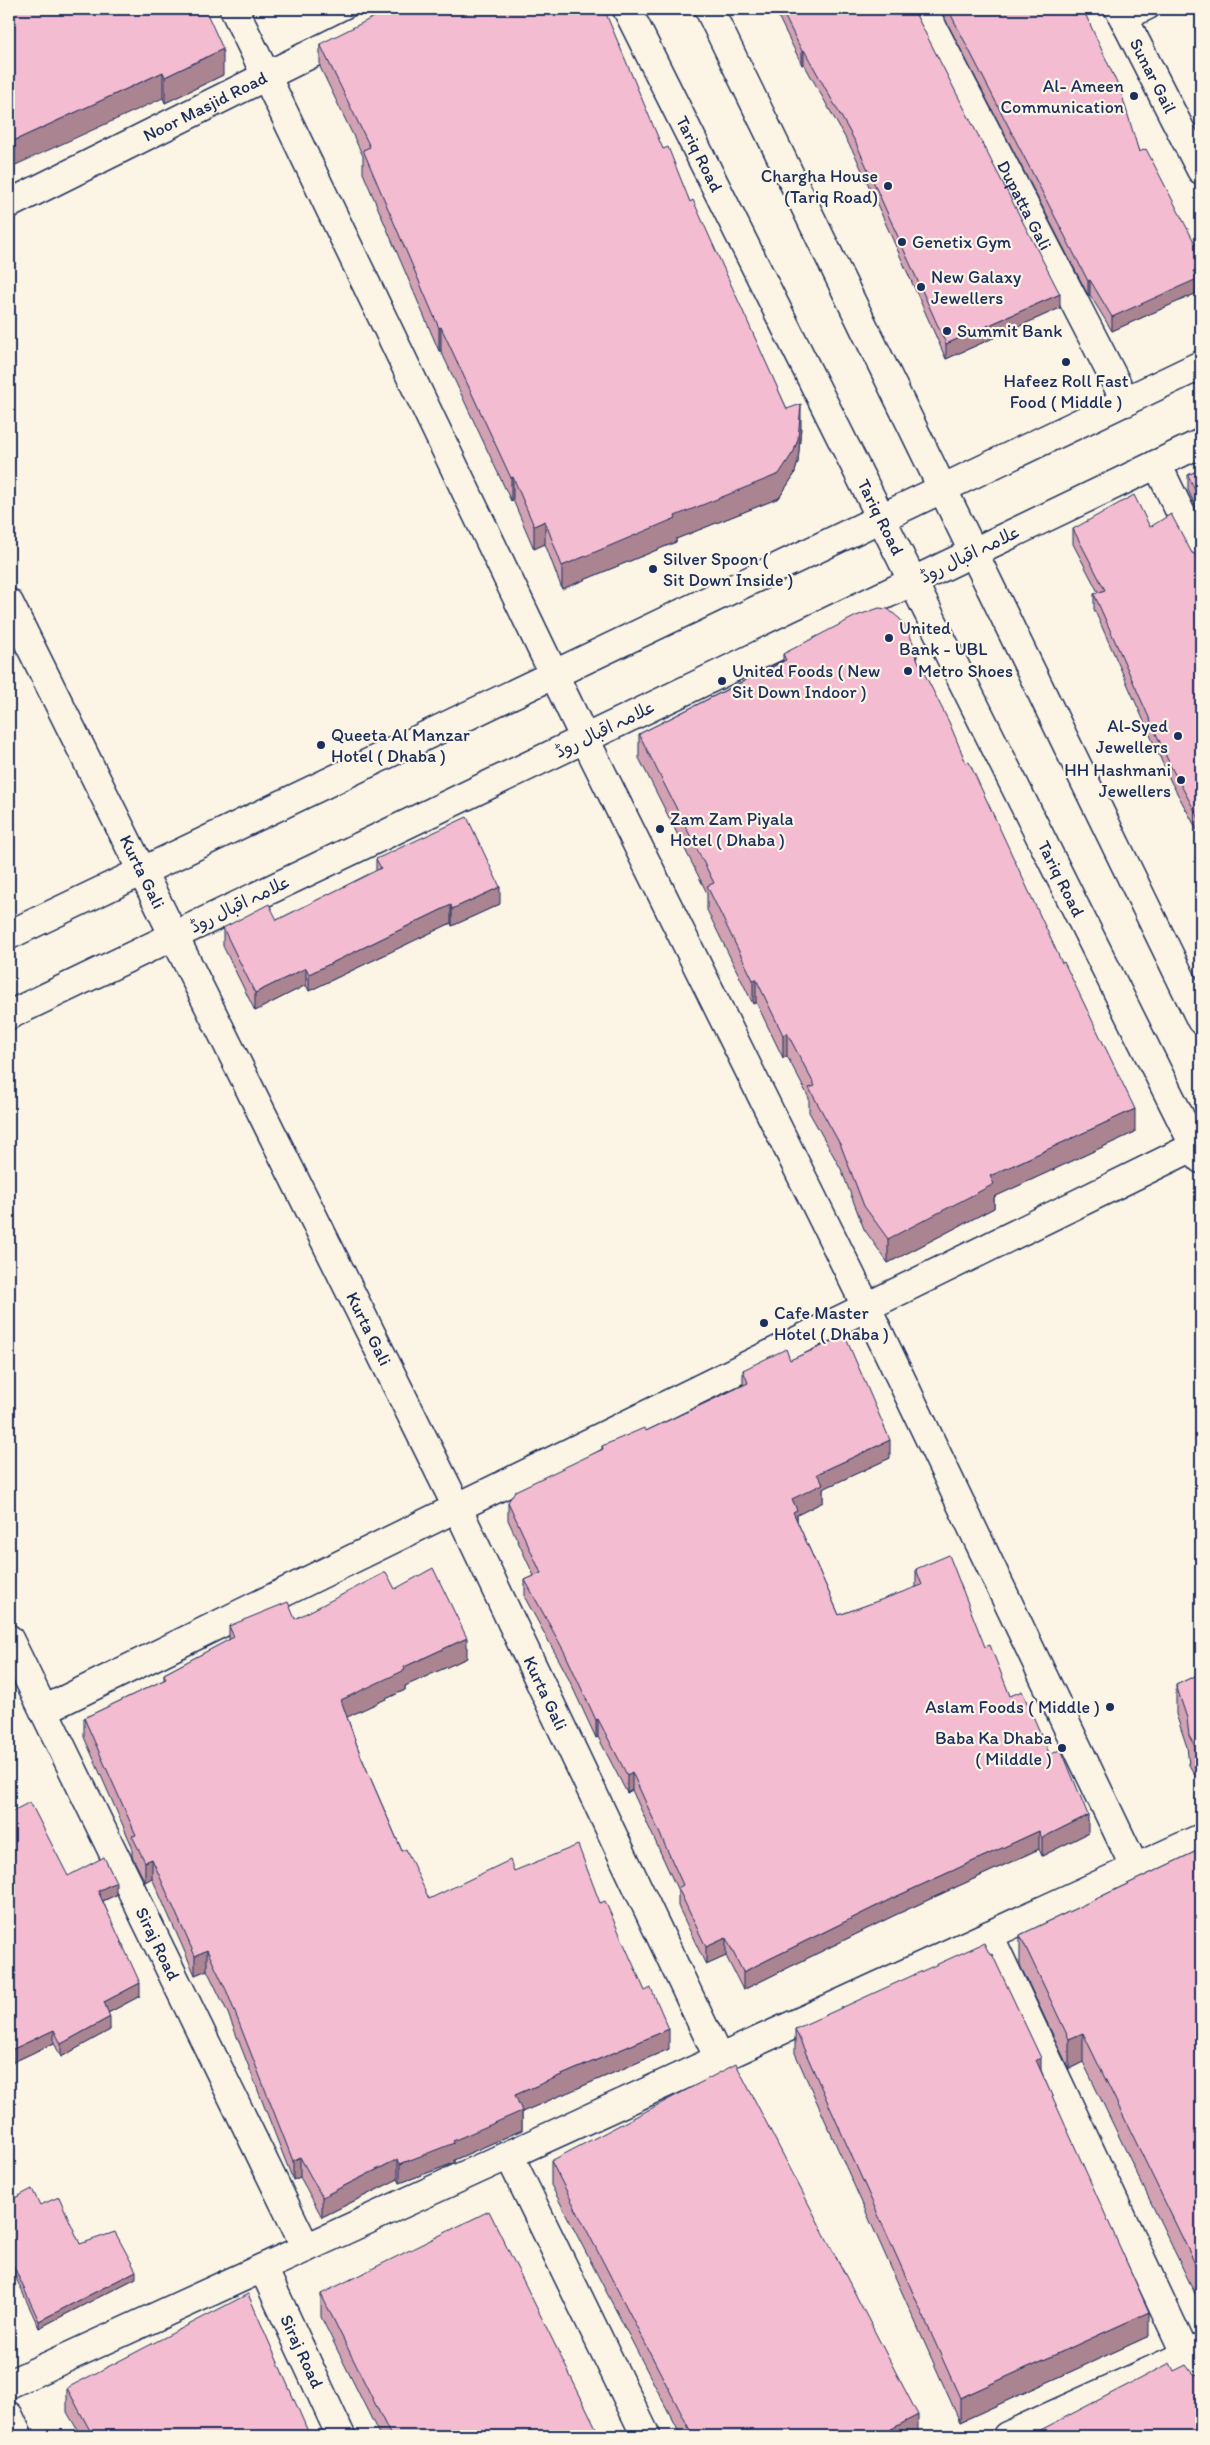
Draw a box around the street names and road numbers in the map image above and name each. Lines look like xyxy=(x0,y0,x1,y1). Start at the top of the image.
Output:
street label: Sunar Gail xyxy=(1125,35,1181,117)
street label: Noor Masjid Road xyxy=(139,66,271,147)
street label: Tariq Road xyxy=(671,112,728,196)
street label: Dupatta Gali xyxy=(992,157,1057,254)
street label: Tariq Road xyxy=(852,475,909,559)
street label: علامہ اقبال روڈ xyxy=(916,520,1024,588)
street label: علامہ اقبال روڈ xyxy=(551,695,659,763)
street label: Kurta Gali xyxy=(115,831,170,912)
street label: Tariq Road xyxy=(1033,837,1089,921)
street label: علامہ اقبال روڈ xyxy=(186,870,294,938)
street label: Kurta Gali xyxy=(341,1288,396,1369)
street label: Kurta Gali xyxy=(518,1653,572,1734)
street label: Siraj Road xyxy=(130,1903,185,1984)
street label: Siraj Road xyxy=(275,2311,328,2392)

